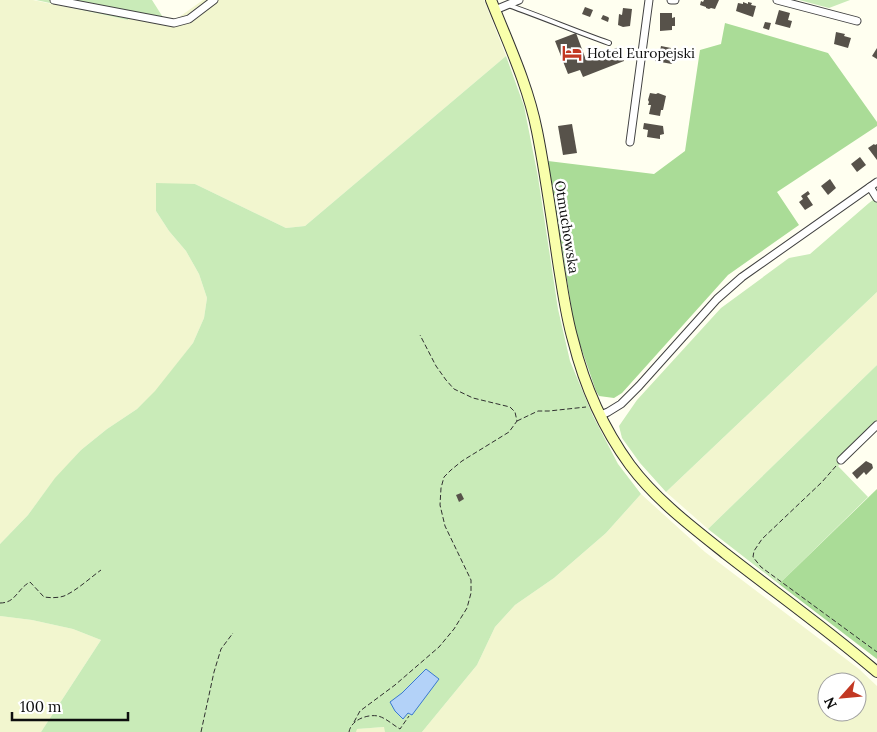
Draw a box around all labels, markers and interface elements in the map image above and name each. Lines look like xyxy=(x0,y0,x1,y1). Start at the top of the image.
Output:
hotel icon: Hotel Europejski xyxy=(561,42,583,64)
place label: Hotel Europejski xyxy=(587,44,695,62)
street label: Otmuchowska xyxy=(551,179,583,275)
north arrow xyxy=(817,672,867,722)
scale bar xyxy=(12,690,129,722)
text: N xyxy=(820,694,841,712)
text: 100 m xyxy=(20,697,61,716)

